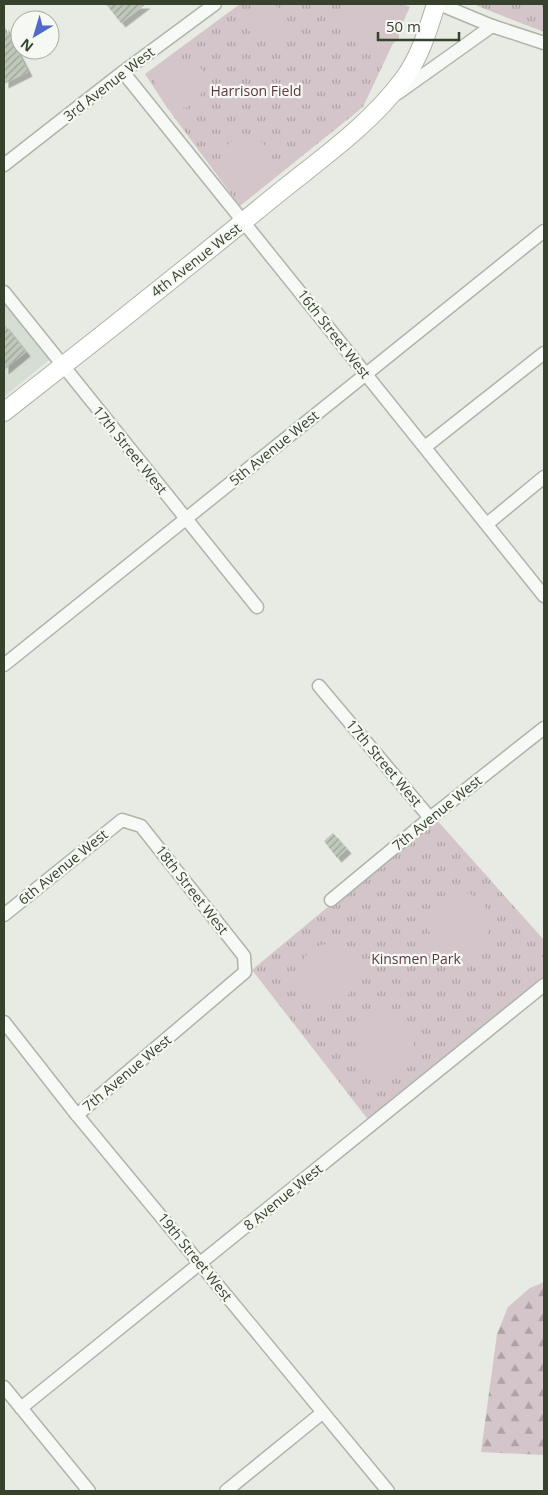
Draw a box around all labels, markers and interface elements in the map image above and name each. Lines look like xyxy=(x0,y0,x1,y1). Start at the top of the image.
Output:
north arrow xyxy=(10,10,60,60)
scale bar xyxy=(378,10,459,42)
text: 50 m xyxy=(386,16,421,36)
text: N xyxy=(16,35,37,57)
street label: 3rd Avenue West xyxy=(59,42,158,125)
park label: Harrison Field xyxy=(210,81,302,100)
street label: 4th Avenue West xyxy=(146,218,245,301)
street label: 16th Street West xyxy=(294,285,375,382)
street label: 17th Street West xyxy=(89,402,172,498)
street label: 5th Avenue West xyxy=(225,406,322,490)
street label: 17th Street West xyxy=(342,715,427,810)
street label: 7th Avenue West xyxy=(388,771,485,855)
street label: 6th Avenue West xyxy=(14,825,111,909)
street label: 18th Street West xyxy=(152,841,233,938)
park label: Kinsmen Park xyxy=(371,949,461,968)
street label: 7th Avenue West xyxy=(78,1030,175,1115)
street label: 8 Avenue West xyxy=(239,1159,326,1234)
street label: 19th Street West xyxy=(154,1209,237,1305)

